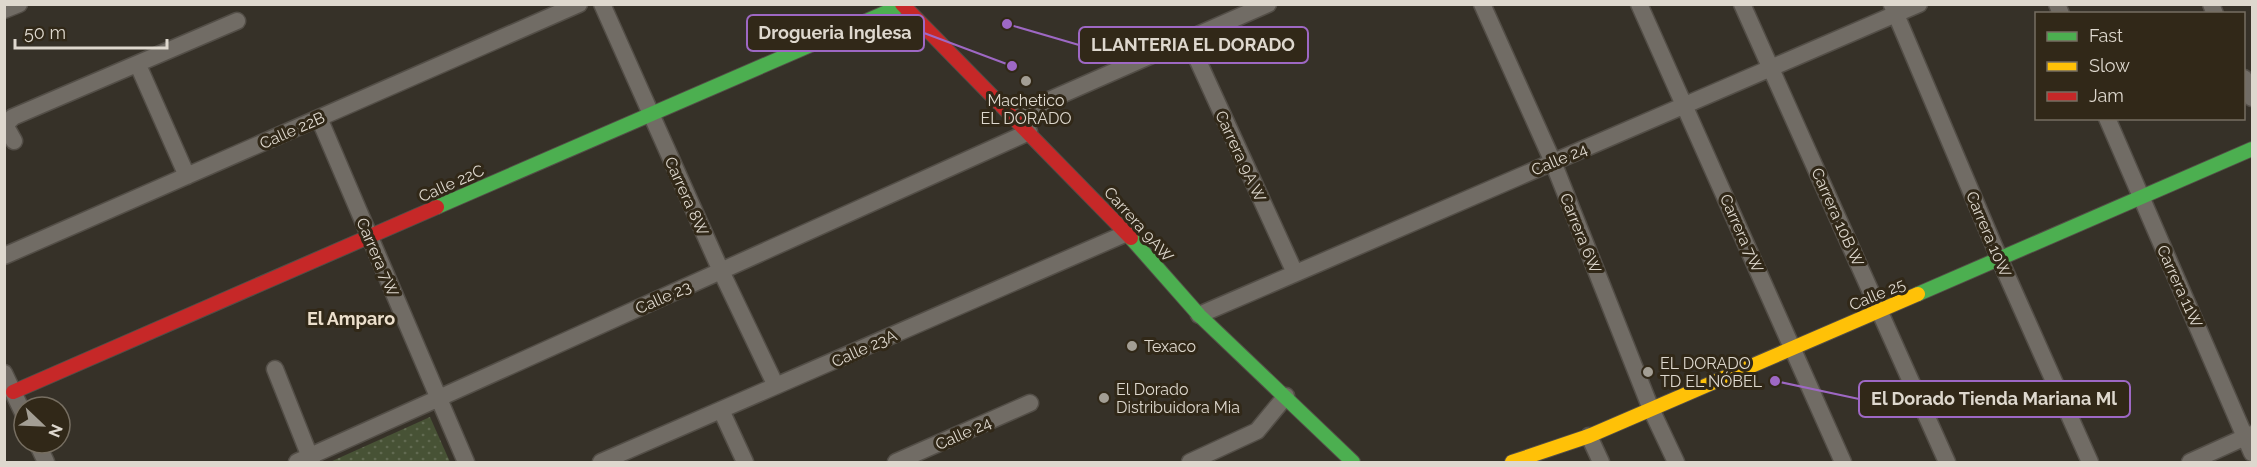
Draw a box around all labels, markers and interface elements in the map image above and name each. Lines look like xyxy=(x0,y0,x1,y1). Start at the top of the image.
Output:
scale bar xyxy=(15,12,166,50)
legend xyxy=(2035,12,2245,120)
callout: Drogueria Inglesa xyxy=(747,15,924,51)
text: 50 m xyxy=(24,22,66,43)
text: Drogueria Inglesa xyxy=(758,22,912,43)
text: Fast xyxy=(2089,25,2123,46)
callout: LLANTERIA EL DORADO xyxy=(1079,27,1308,63)
text: LLANTERIA EL DORADO xyxy=(1091,34,1295,55)
text: Slow xyxy=(2089,55,2130,76)
marker: Machetico EL DORADO xyxy=(1019,74,1033,88)
text: Jam xyxy=(2089,85,2124,106)
place label: Machetico EL DORADO xyxy=(981,91,1071,128)
street label: Calle 22B xyxy=(257,108,328,153)
street label: Carrera 9A W xyxy=(1211,108,1270,205)
street label: Calle 24 xyxy=(1528,139,1590,180)
street label: Carrera 8W xyxy=(661,154,712,239)
street label: Calle 22C xyxy=(416,161,487,206)
street label: Carrera 10B W xyxy=(1807,165,1868,270)
street label: Carrera 9AW xyxy=(1100,183,1177,266)
street label: Carrera 10W xyxy=(1962,188,2015,280)
street label: Carrera 6W xyxy=(1556,190,1605,276)
street label: Carrera 7W xyxy=(1716,191,1767,276)
street label: Carrera 7W xyxy=(352,215,403,300)
street label: Carrera 11W xyxy=(2153,242,2206,331)
street label: Calle 25 xyxy=(1846,274,1908,315)
street label: Calle 23 xyxy=(632,277,694,318)
district label: El Amparo xyxy=(307,308,395,329)
street label: Calle 23A xyxy=(829,326,900,371)
place label: Texaco xyxy=(1144,337,1196,356)
marker: Texaco xyxy=(1125,339,1139,353)
place label: EL DORADO TD EL NÓBEL xyxy=(1660,354,1763,391)
marker: EL DORADO TD EL NÓBEL xyxy=(1641,365,1655,379)
place label: El Dorado Distribuidora Mia xyxy=(1116,380,1240,417)
callout: El Dorado Tienda Mariana Ml xyxy=(1859,381,2130,417)
text: El Dorado Tienda Mariana Ml xyxy=(1871,388,2117,409)
marker: El Dorado Distribuidora Mia xyxy=(1097,391,1111,405)
north arrow xyxy=(12,395,72,455)
street label: Calle 24 xyxy=(932,413,994,454)
text: N xyxy=(44,421,66,440)

